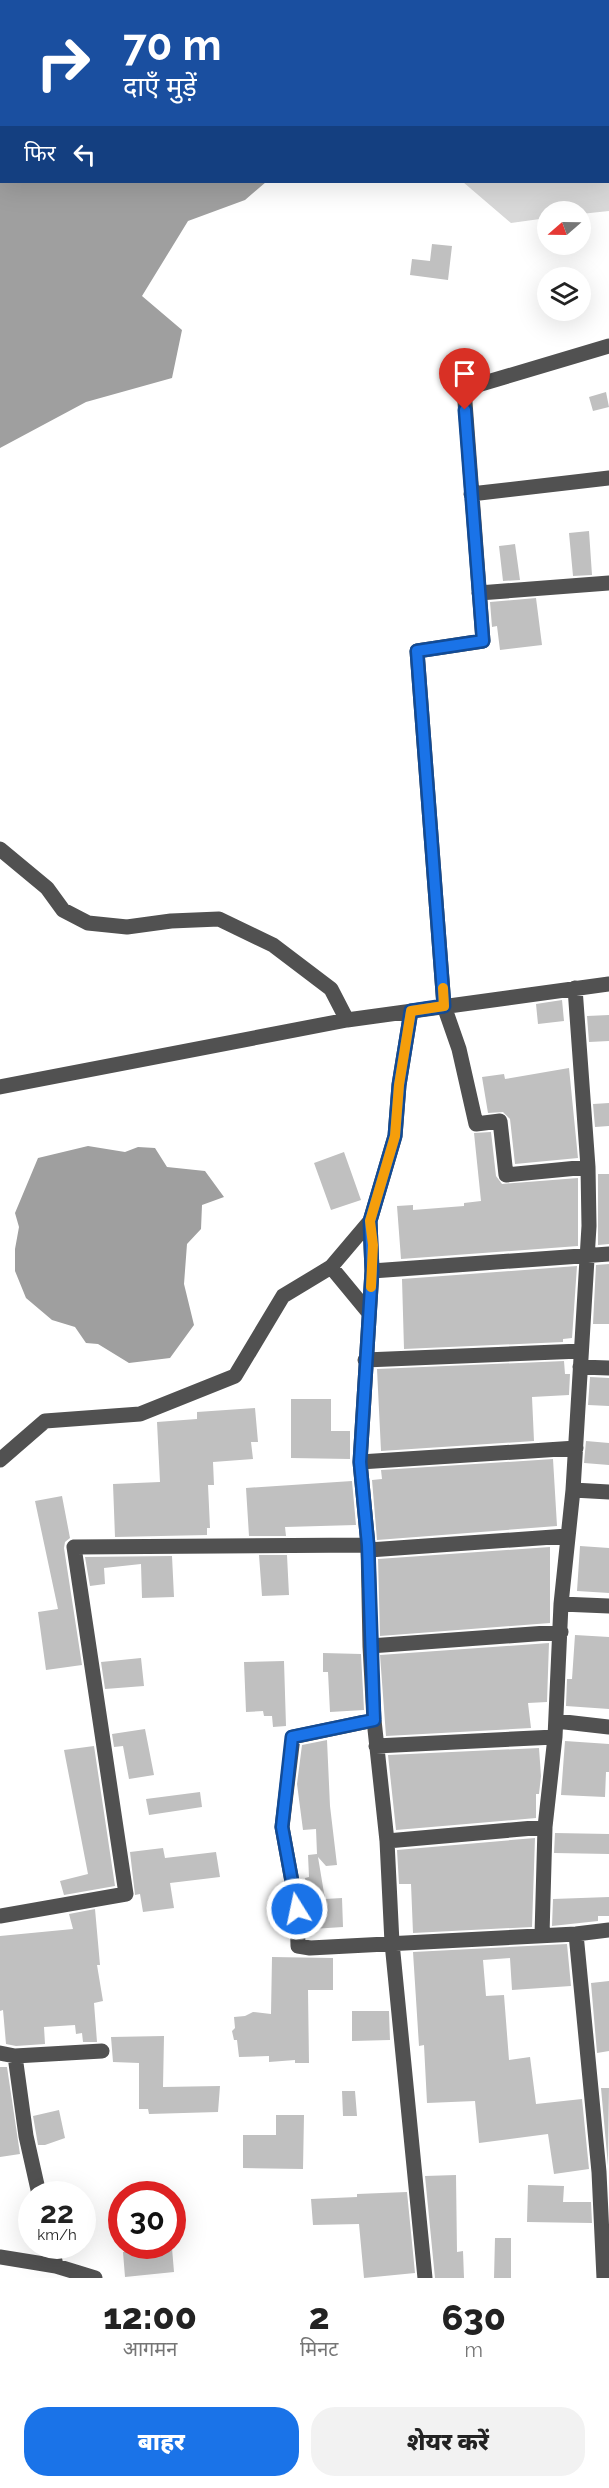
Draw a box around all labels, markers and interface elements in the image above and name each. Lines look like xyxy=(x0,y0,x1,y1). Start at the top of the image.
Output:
text: 70 m xyxy=(123,21,222,70)
icon: right xyxy=(24,24,102,102)
text: दाएँ मुड़ें xyxy=(123,71,197,102)
icon: left xyxy=(68,138,101,171)
text: फिर xyxy=(24,140,56,166)
north arrow xyxy=(537,201,591,255)
map controls xyxy=(537,201,591,321)
button: layers xyxy=(537,267,591,321)
pin xyxy=(439,348,490,410)
icon: arrive xyxy=(448,357,481,390)
position arrow xyxy=(265,1877,329,1941)
speed limit sign: 30 xyxy=(108,2181,186,2259)
text: 22 xyxy=(40,2195,74,2230)
text: km/h xyxy=(37,2226,77,2244)
text: 12:00 xyxy=(103,2295,197,2337)
text: 2 xyxy=(309,2295,330,2337)
text: 630 xyxy=(442,2296,506,2338)
text: आगमन xyxy=(123,2337,177,2361)
text: मिनट xyxy=(300,2337,338,2361)
text: m xyxy=(464,2338,483,2362)
button: बाहर xyxy=(24,2407,299,2476)
button: शेयर करें xyxy=(311,2407,585,2476)

